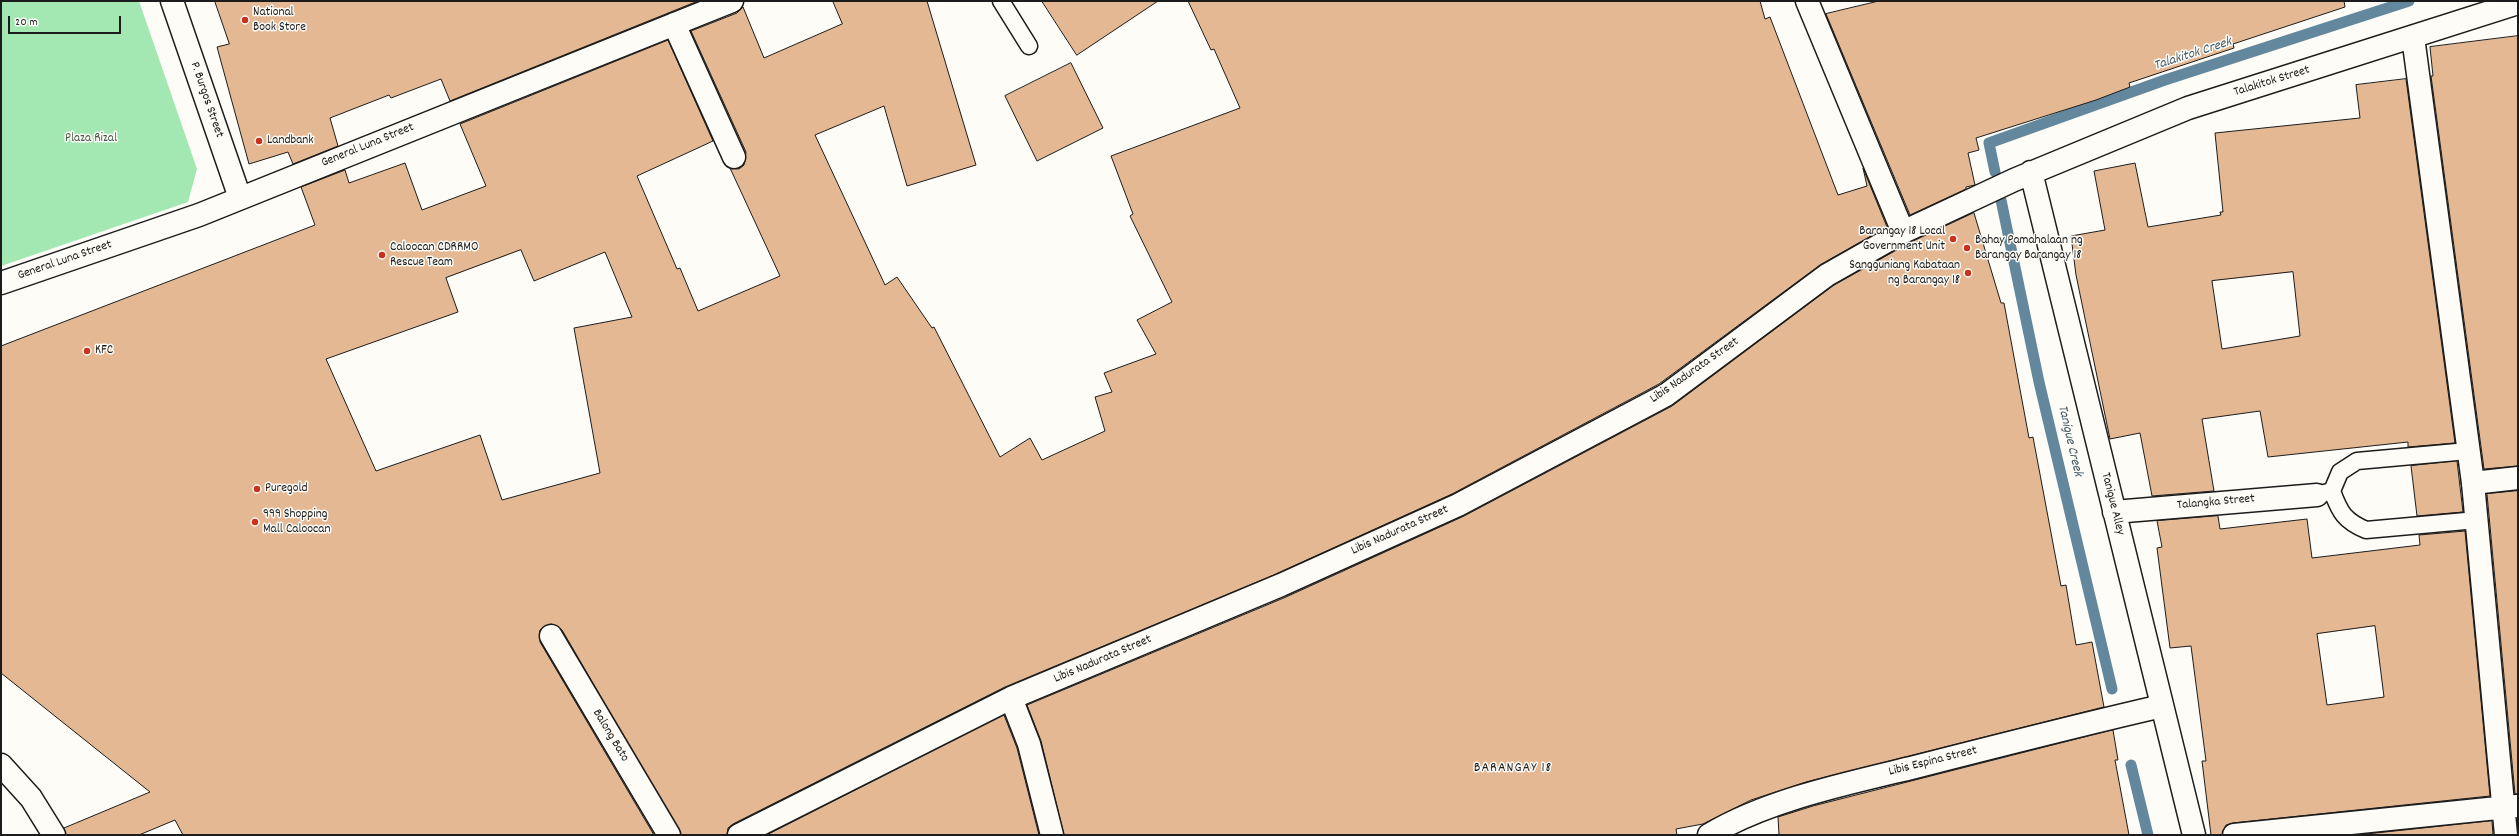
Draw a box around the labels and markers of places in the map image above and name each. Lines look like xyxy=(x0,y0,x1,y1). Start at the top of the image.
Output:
place label: National Book Store xyxy=(253,5,306,36)
marker: National Book Store xyxy=(240,15,250,25)
place label: Landbank xyxy=(267,133,314,149)
marker: Landbank xyxy=(254,136,264,146)
place label: Barangay 18 Local Government Unit xyxy=(1859,224,1945,255)
place label: Bahay Pamahalaan ng Barangay Barangay 18 xyxy=(1975,233,2083,264)
marker: Barangay 18 Local Government Unit xyxy=(1948,234,1958,244)
place label: Caloocan CDRRMO Rescue Team xyxy=(390,240,478,271)
marker: Bahay Pamahalaan ng Barangay Barangay 18 xyxy=(1962,243,1972,253)
marker: Caloocan CDRRMO Rescue Team xyxy=(377,250,387,260)
place label: Sangguniang Kabataan ng Barangay 18 xyxy=(1849,258,1960,289)
marker: Sangguniang Kabataan ng Barangay 18 xyxy=(1963,268,1973,278)
place label: KFC xyxy=(95,343,113,359)
marker: KFC xyxy=(82,346,92,356)
place label: Puregold xyxy=(265,481,308,497)
marker: Puregold xyxy=(252,484,262,494)
place label: 999 Shopping Mall Caloocan xyxy=(263,507,330,538)
marker: 999 Shopping Mall Caloocan xyxy=(250,517,260,527)

